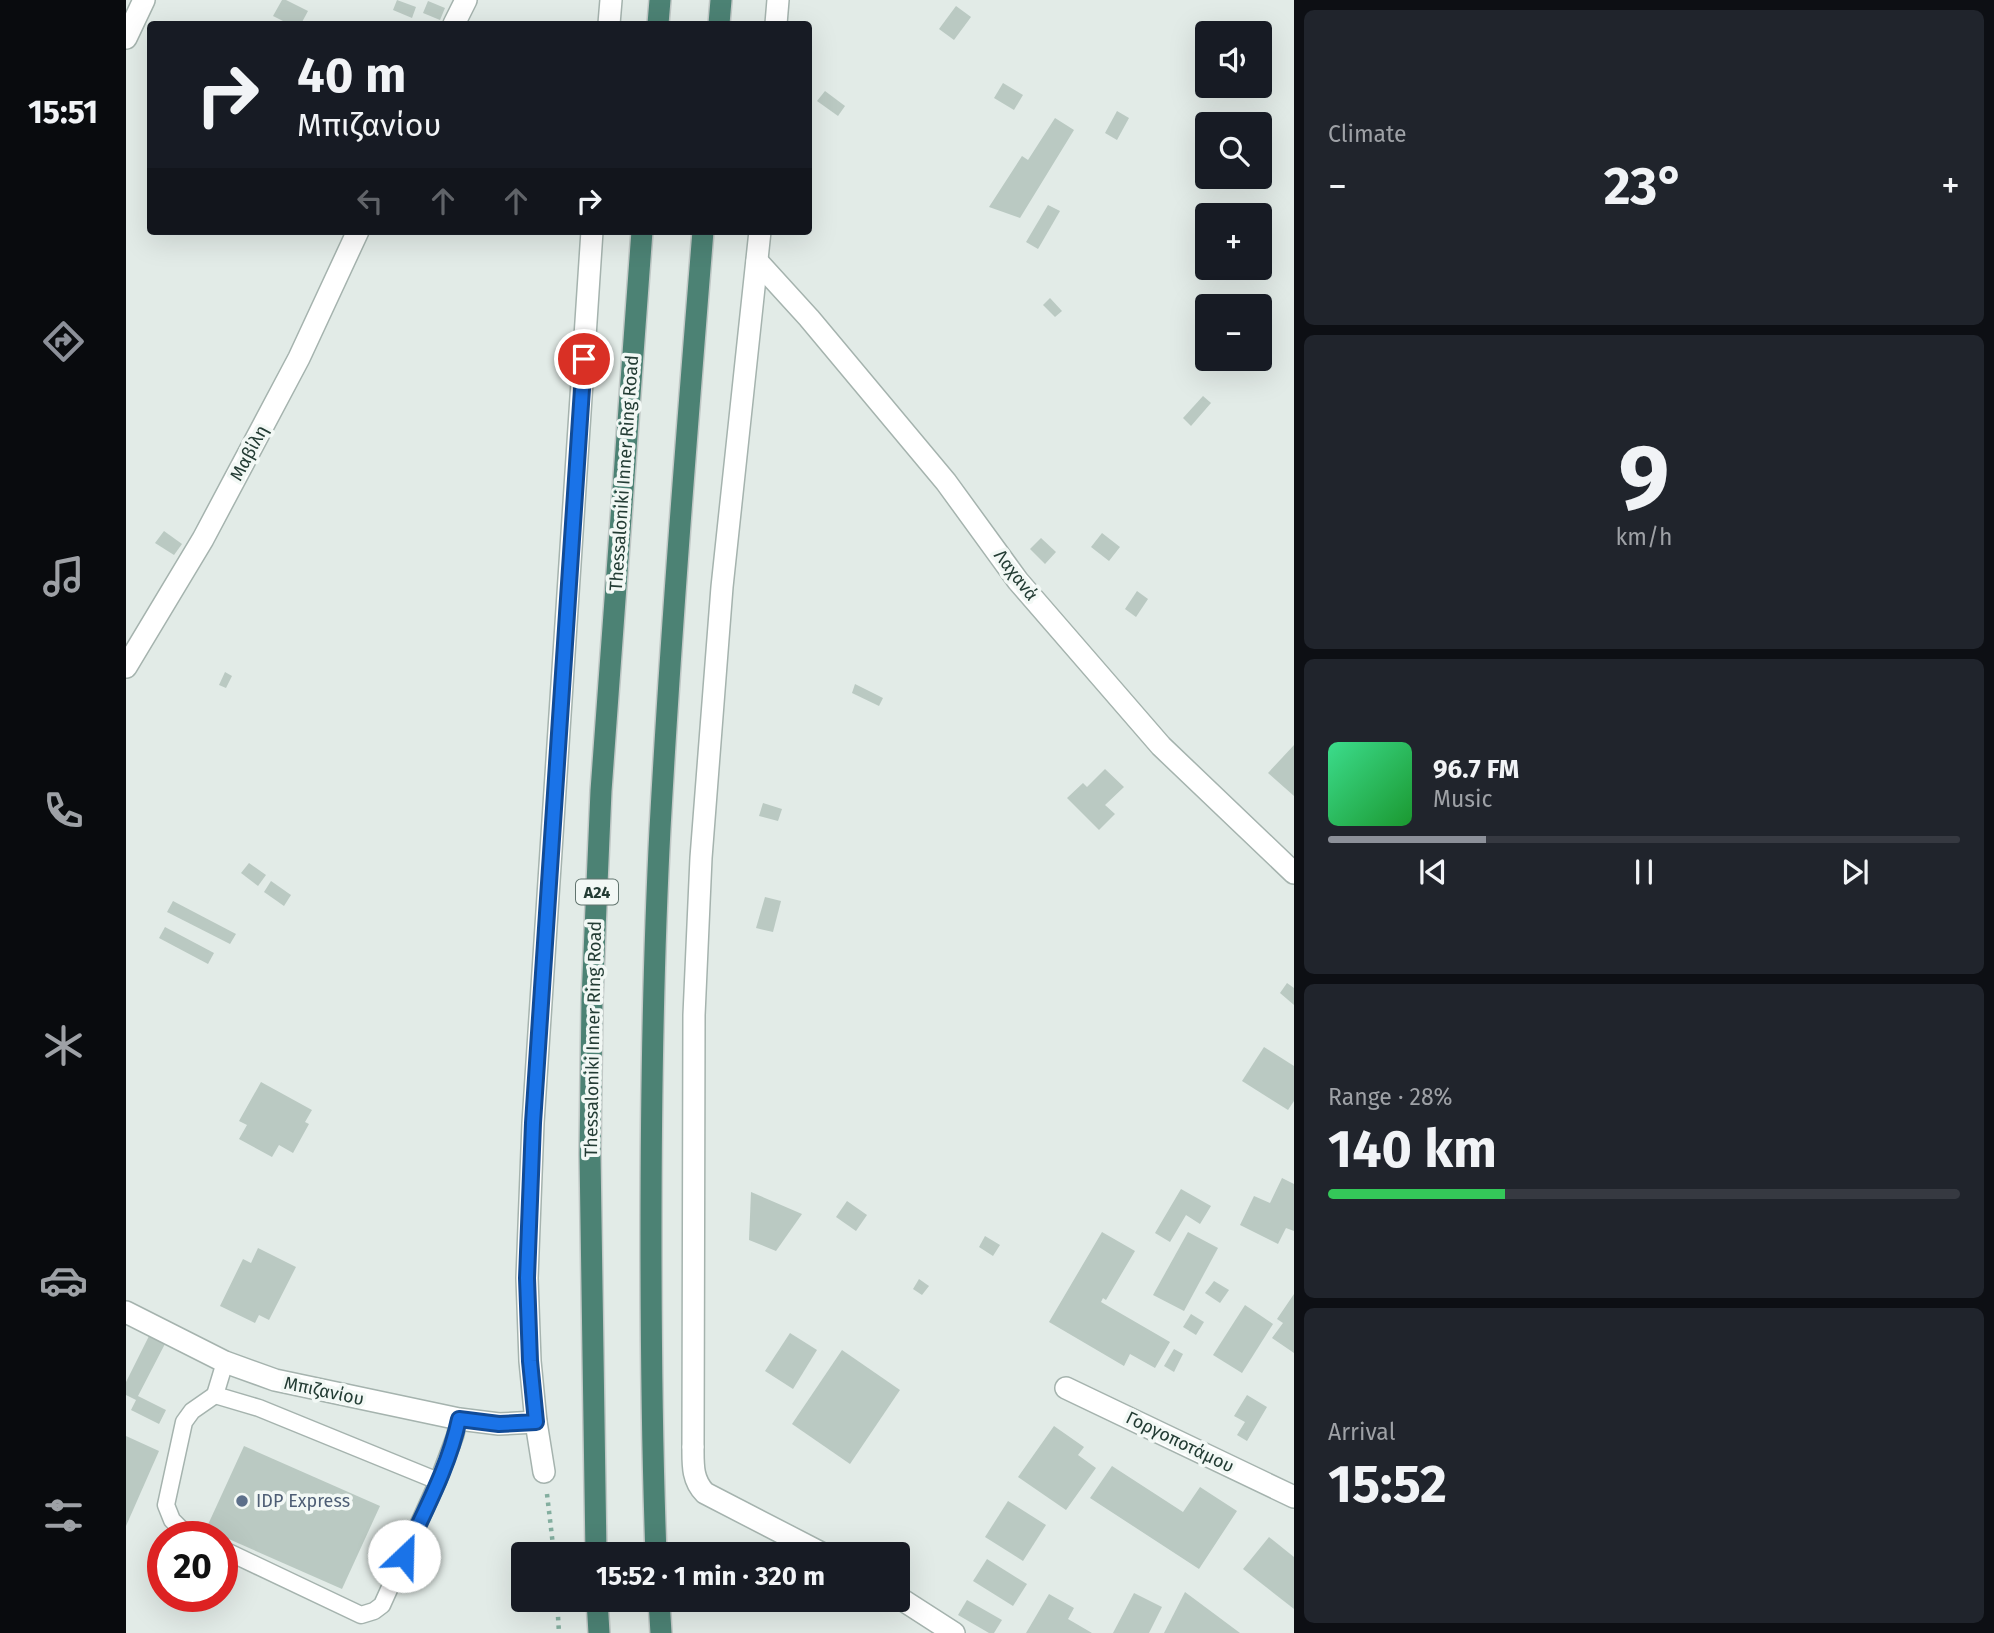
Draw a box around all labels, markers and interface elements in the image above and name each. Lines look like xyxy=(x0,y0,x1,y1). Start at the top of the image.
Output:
map controls xyxy=(1195,21,1272,371)
button: sound xyxy=(1195,21,1272,98)
text: 40 m xyxy=(297,46,406,105)
icon: right xyxy=(182,49,273,140)
text: 15:51 xyxy=(28,93,98,131)
text: Μπιζανίου xyxy=(297,106,442,144)
button: search xyxy=(1195,112,1272,189)
text: Climate xyxy=(1328,120,1407,148)
text: 23° xyxy=(1604,155,1684,218)
text: − xyxy=(1328,163,1347,209)
text: + xyxy=(1941,163,1960,209)
icon: left xyxy=(351,182,389,220)
icon: ahead xyxy=(424,182,462,220)
icon: ahead xyxy=(497,182,535,220)
icon: right xyxy=(570,182,608,220)
button: + xyxy=(1195,203,1272,280)
button: − xyxy=(1195,294,1272,371)
icon: directions xyxy=(39,317,88,366)
pin xyxy=(554,329,614,389)
icon: arrive xyxy=(565,340,603,378)
street label: Thessaloniki Inner Ring Road xyxy=(605,354,643,592)
street label: Μαβίλη xyxy=(225,421,273,485)
text: 9 xyxy=(1619,423,1669,532)
text: km/h xyxy=(1616,523,1672,551)
street label: Λαχανά xyxy=(989,545,1043,605)
icon: music xyxy=(39,552,88,601)
text: 96.7 FM xyxy=(1433,754,1519,785)
text: Music xyxy=(1433,785,1493,813)
icon: phone xyxy=(39,786,88,835)
icon: previous xyxy=(1414,853,1452,891)
icon: pause xyxy=(1625,853,1663,891)
icon: next xyxy=(1836,853,1874,891)
road number: Α24 xyxy=(576,880,618,904)
street label: Thessaloniki Inner Ring Road xyxy=(580,921,606,1157)
icon: climate xyxy=(39,1021,88,1070)
text: Range · 28% xyxy=(1328,1083,1453,1111)
text: 140 km xyxy=(1328,1118,1497,1181)
icon: car xyxy=(39,1256,88,1305)
street label: Μπιζανίου xyxy=(282,1372,366,1410)
street label: Γοργοποτάμου xyxy=(1122,1406,1238,1478)
text: Arrival xyxy=(1328,1418,1395,1446)
text: 15:52 xyxy=(1328,1453,1447,1516)
place label: IDP Express xyxy=(256,1490,350,1512)
icon: filters xyxy=(39,1491,88,1540)
marker: IDP Express xyxy=(234,1493,250,1509)
position arrow xyxy=(367,1519,441,1593)
speed limit sign: 20 xyxy=(147,1521,238,1612)
text: 15:52 · 1 min · 320 m xyxy=(596,1561,825,1592)

